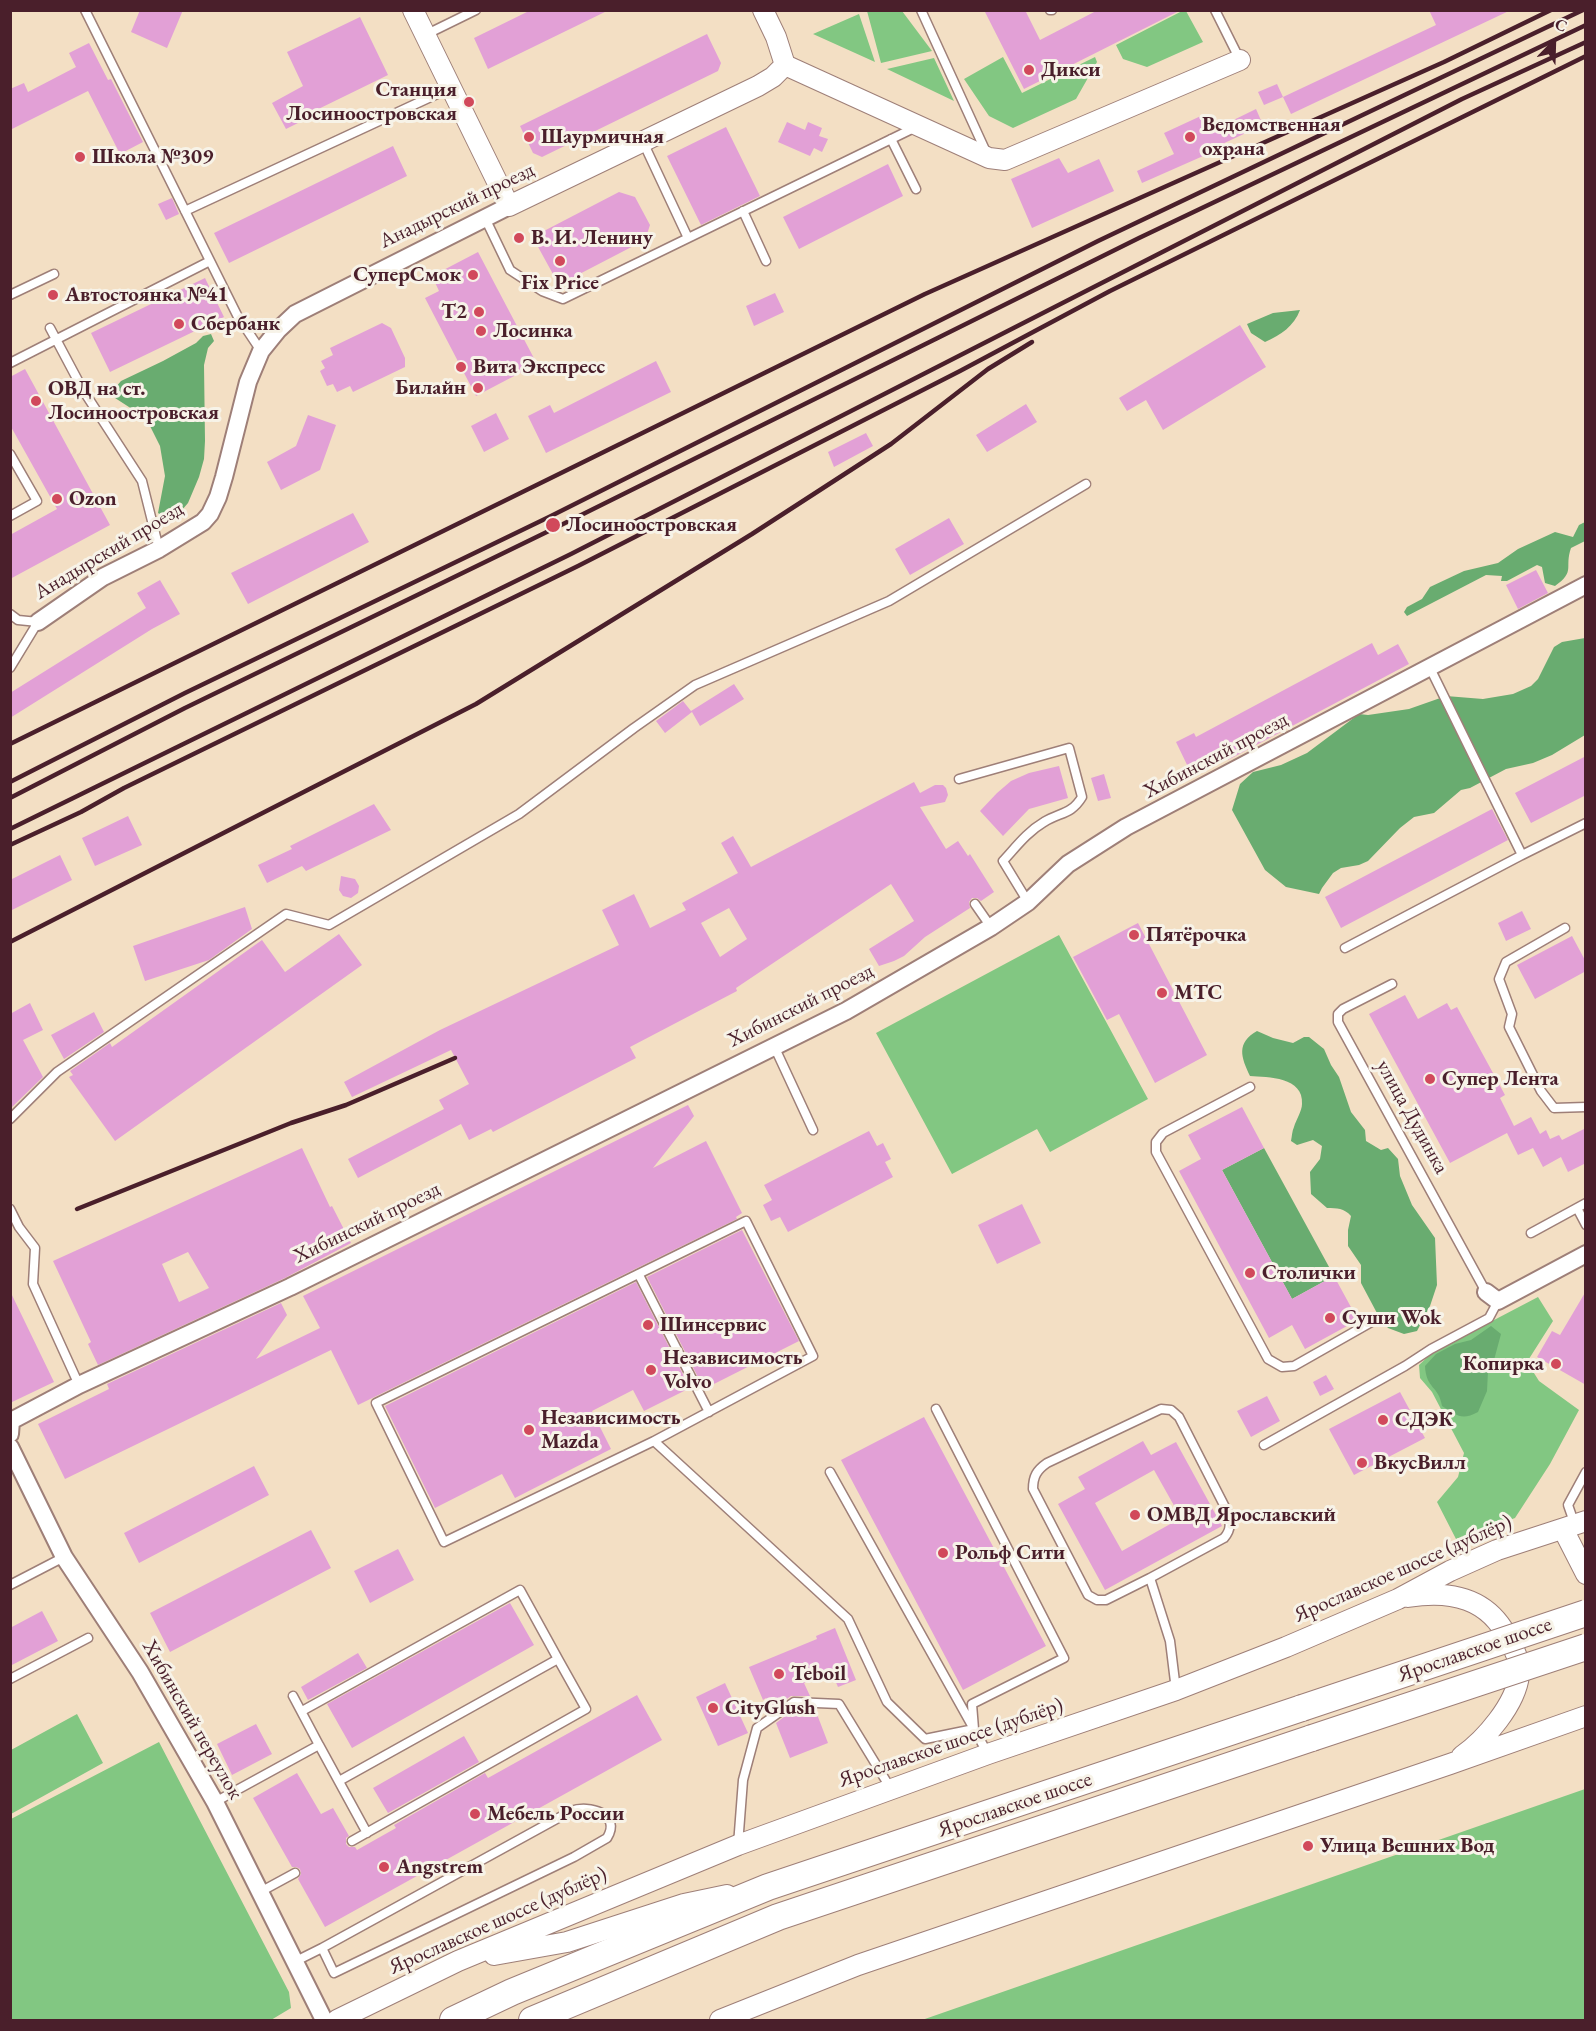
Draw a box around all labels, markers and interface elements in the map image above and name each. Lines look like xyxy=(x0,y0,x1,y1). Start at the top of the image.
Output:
north arrow xyxy=(1524,12,1584,72)
text: С xyxy=(1552,13,1571,37)
place label: Дикси xyxy=(1041,57,1101,83)
marker: Дикси xyxy=(1022,63,1036,77)
place label: Станция Лосиноостровская xyxy=(286,77,457,127)
marker: Станция Лосиноостровская xyxy=(462,95,476,109)
place label: Ведомственная охрана xyxy=(1202,112,1341,162)
place label: Шаурмичная xyxy=(541,124,664,150)
marker: Шаурмичная xyxy=(522,130,536,144)
marker: Ведомственная охрана xyxy=(1183,130,1197,144)
place label: Школа №309 xyxy=(92,144,213,170)
marker: Школа №309 xyxy=(73,150,87,164)
street label: Анадырский проезд xyxy=(375,158,539,254)
place label: В. И. Ленину xyxy=(531,225,653,251)
marker: В. И. Ленину xyxy=(512,231,526,245)
marker: Fix Price xyxy=(553,254,567,268)
place label: СуперСмок xyxy=(353,262,461,288)
marker: СуперСмок xyxy=(466,268,480,282)
place label: Fix Price xyxy=(521,270,599,296)
place label: Автостоянка №41 xyxy=(65,282,228,308)
marker: Автостоянка №41 xyxy=(46,288,60,302)
place label: T2 xyxy=(441,299,467,325)
marker: T2 xyxy=(472,305,486,319)
place label: Сбербанк xyxy=(191,311,280,337)
marker: Сбербанк xyxy=(172,317,186,331)
place label: Лосинка xyxy=(493,318,573,344)
marker: Лосинка xyxy=(474,324,488,338)
place label: Вита Экспресс xyxy=(473,354,605,380)
marker: Вита Экспресс xyxy=(454,360,468,374)
place label: Билайн xyxy=(395,375,466,401)
place label: ОВД на ст. Лосиноостровская xyxy=(48,376,219,426)
marker: Билайн xyxy=(471,381,485,395)
marker: ОВД на ст. Лосиноостровская xyxy=(29,394,43,408)
place label: Ozon xyxy=(69,486,117,512)
marker: Ozon xyxy=(50,492,64,506)
street label: Анадырский проезд xyxy=(30,497,188,605)
place label: Лосиноостровская xyxy=(566,512,737,538)
marker: Лосиноостровская xyxy=(544,516,562,534)
street label: Хибинский проезд xyxy=(1140,707,1292,805)
place label: Пятёрочка xyxy=(1146,922,1247,948)
marker: Пятёрочка xyxy=(1127,928,1141,942)
street label: Хибинский проезд xyxy=(724,958,878,1054)
place label: МТС xyxy=(1174,980,1222,1006)
marker: МТС xyxy=(1155,986,1169,1000)
street label: улица Дудинка xyxy=(1370,1056,1454,1178)
place label: Супер Лента xyxy=(1442,1066,1559,1092)
marker: Супер Лента xyxy=(1423,1072,1437,1086)
street label: Хибинский проезд xyxy=(290,1177,444,1269)
place label: Столички xyxy=(1262,1260,1356,1286)
marker: Столички xyxy=(1243,1266,1257,1280)
place label: Суши Wok xyxy=(1342,1305,1441,1331)
marker: Суши Wok xyxy=(1323,1311,1337,1325)
place label: Шинсервис xyxy=(660,1312,766,1338)
marker: Шинсервис xyxy=(641,1318,655,1332)
place label: Независимость Volvo xyxy=(663,1345,803,1395)
place label: Копирка xyxy=(1463,1351,1544,1377)
marker: Копирка xyxy=(1549,1357,1563,1371)
marker: Независимость Volvo xyxy=(644,1363,658,1377)
place label: Независимость Mazda xyxy=(541,1405,681,1455)
place label: СДЭК xyxy=(1395,1407,1453,1433)
marker: СДЭК xyxy=(1376,1413,1390,1427)
marker: Независимость Mazda xyxy=(522,1423,536,1437)
place label: ВкусВилл xyxy=(1374,1450,1466,1476)
marker: ВкусВилл xyxy=(1355,1456,1369,1470)
place label: ОМВД Ярославский xyxy=(1147,1502,1336,1528)
marker: ОМВД Ярославский xyxy=(1128,1508,1142,1522)
street label: Ярославское шоссе (дублёр) xyxy=(1290,1510,1516,1628)
place label: Рольф Сити xyxy=(955,1540,1065,1566)
marker: Рольф Сити xyxy=(936,1546,950,1560)
street label: Ярославское шоссе xyxy=(1395,1612,1555,1688)
street label: Хибинский переулок xyxy=(136,1636,248,1804)
place label: Teboil xyxy=(791,1661,846,1687)
marker: Teboil xyxy=(772,1667,786,1681)
street label: Ярославское шоссе (дублёр) xyxy=(836,1693,1066,1793)
place label: CityGlush xyxy=(725,1695,816,1721)
marker: CityGlush xyxy=(706,1701,720,1715)
street label: Ярославское шоссе xyxy=(935,1767,1095,1843)
place label: Мебель России xyxy=(487,1801,624,1827)
marker: Мебель России xyxy=(468,1807,482,1821)
place label: Улица Вешних Вод xyxy=(1320,1833,1495,1859)
marker: Улица Вешних Вод xyxy=(1301,1839,1315,1853)
place label: Angstrem xyxy=(396,1854,483,1880)
marker: Angstrem xyxy=(377,1860,391,1874)
street label: Ярославское шоссе (дублёр) xyxy=(385,1862,611,1980)

